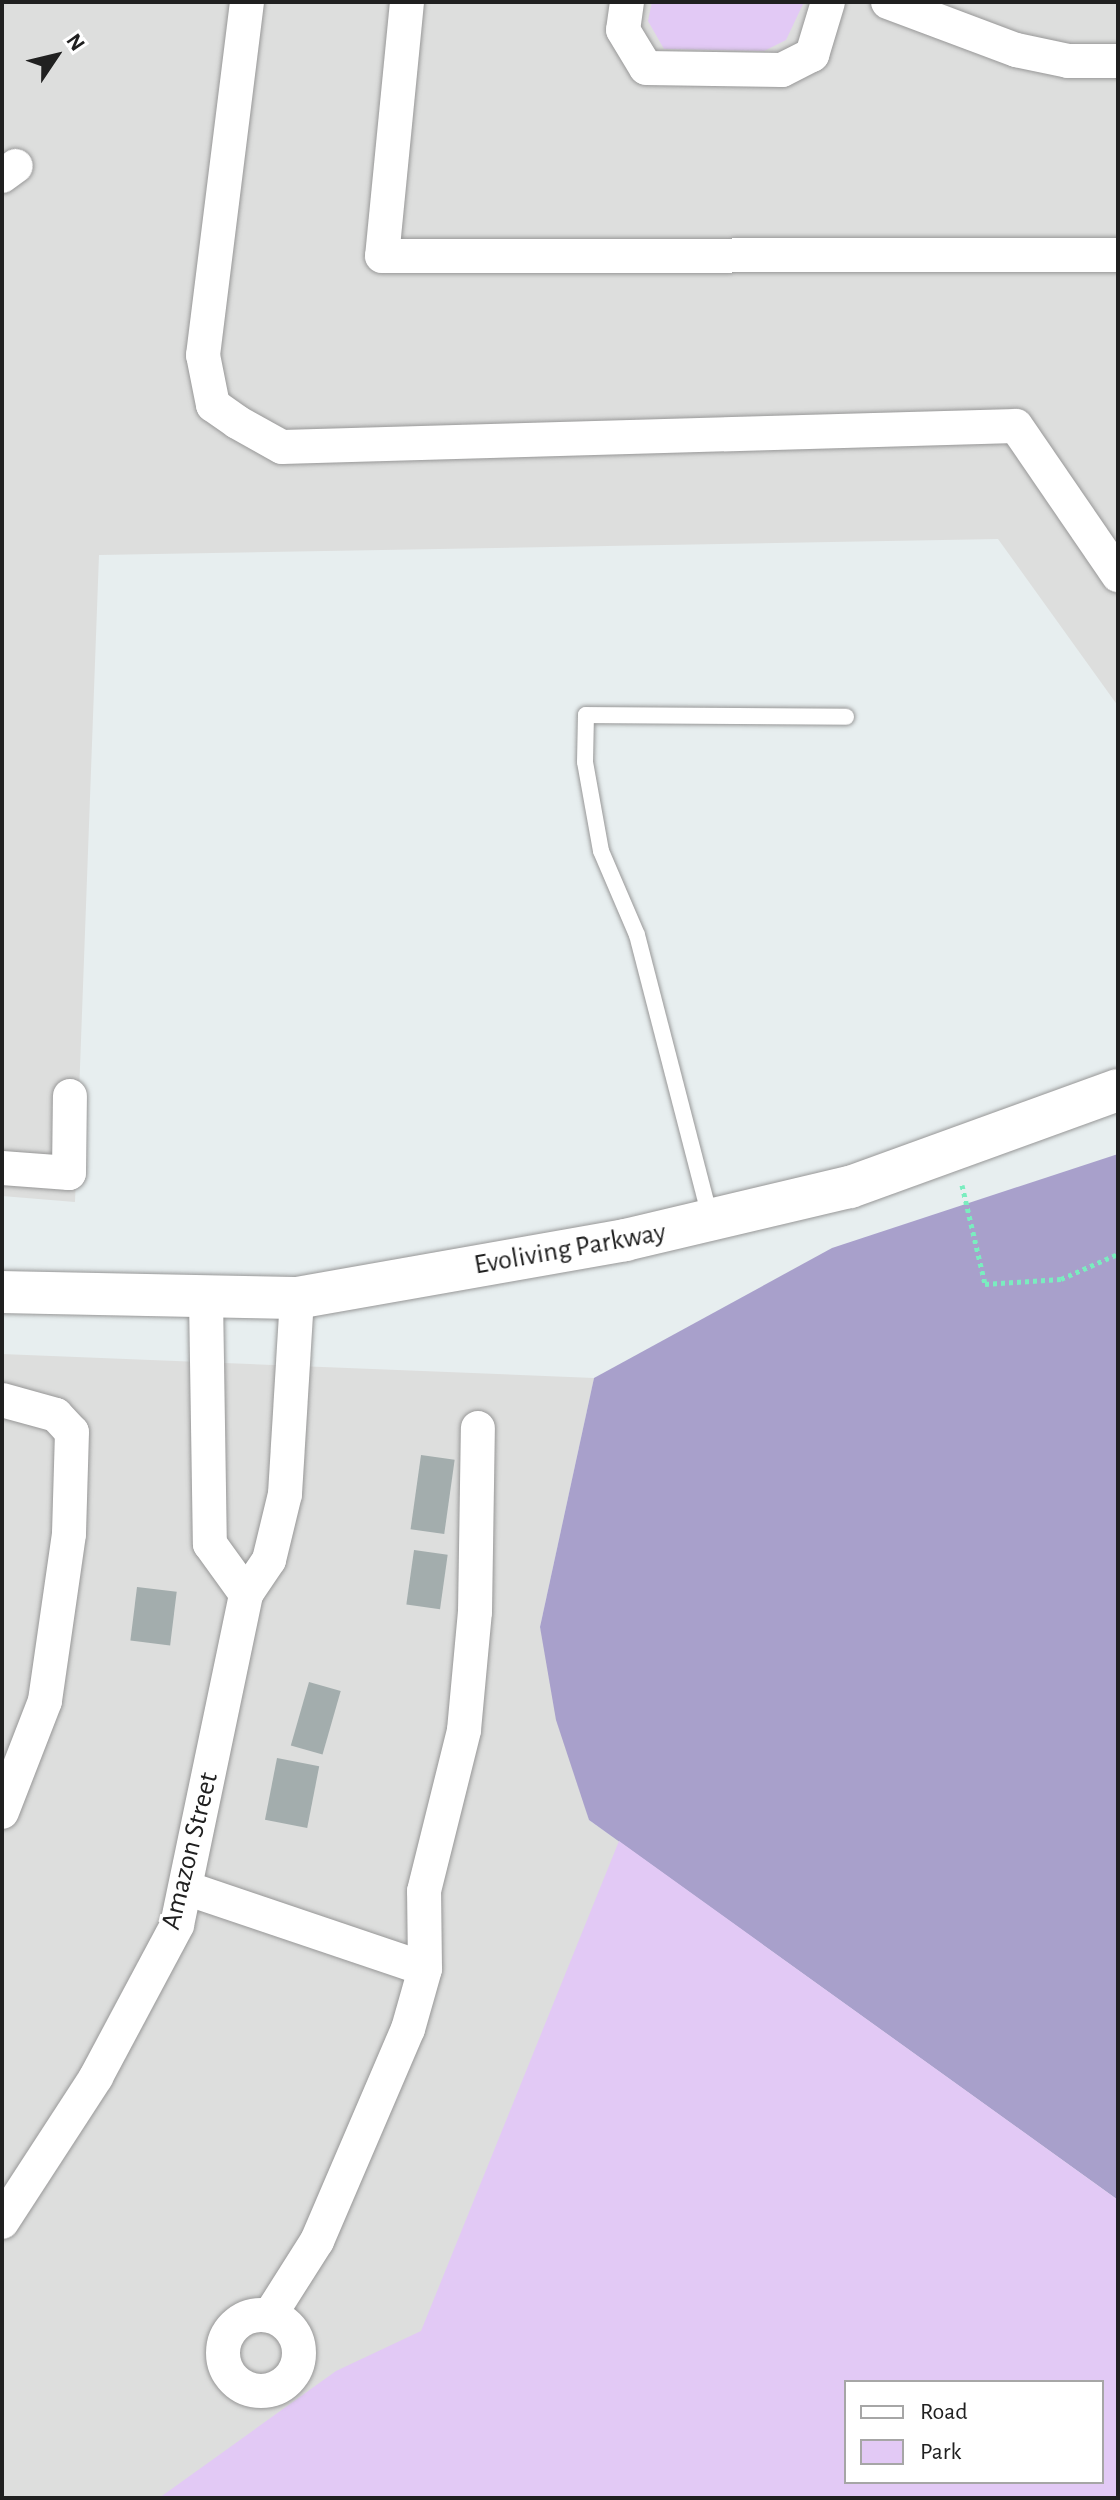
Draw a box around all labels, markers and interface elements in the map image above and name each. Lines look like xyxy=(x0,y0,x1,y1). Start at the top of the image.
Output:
north arrow xyxy=(16,16,96,96)
text: N xyxy=(62,30,89,55)
street label: Evoliving Parkway xyxy=(472,1216,668,1282)
street label: Amazon Street xyxy=(154,1769,226,1933)
legend xyxy=(844,2380,1104,2484)
text: Road xyxy=(920,2400,968,2424)
text: Park xyxy=(920,2440,961,2464)

